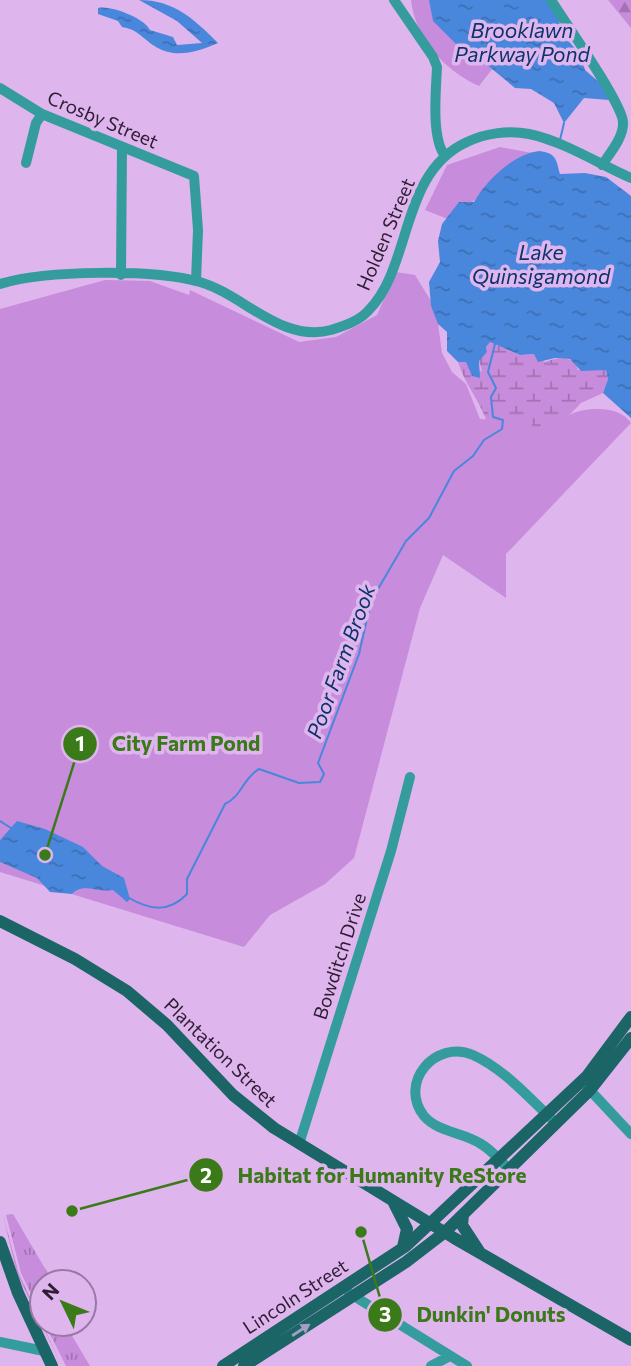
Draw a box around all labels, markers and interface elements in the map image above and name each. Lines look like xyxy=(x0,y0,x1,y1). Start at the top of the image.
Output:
water label: Brooklawn Parkway Pond xyxy=(454,17,591,66)
street label: Crosby Street xyxy=(44,85,162,153)
street label: Holden Street xyxy=(351,174,419,294)
water label: Lake Quinsigamond xyxy=(472,239,611,288)
water label: Poor Farm Brook xyxy=(301,580,380,741)
callout: City Farm Pond xyxy=(63,723,275,765)
text: 1 xyxy=(75,730,85,755)
text: City Farm Pond xyxy=(112,730,260,755)
street label: Bowditch Drive xyxy=(308,890,370,1022)
street label: Plantation Street xyxy=(160,992,282,1112)
callout: Habitat for Humanity ReStore xyxy=(189,1154,541,1196)
text: 2 xyxy=(200,1162,212,1187)
text: Habitat for Humanity ReStore xyxy=(238,1162,526,1187)
street label: Lincoln Street xyxy=(238,1253,352,1338)
north arrow xyxy=(28,1268,98,1338)
text: N xyxy=(37,1278,63,1304)
callout: Dunkin' Donuts xyxy=(368,1294,580,1336)
text: 3 xyxy=(379,1301,391,1326)
text: Dunkin' Donuts xyxy=(416,1301,566,1326)
one-way arrow xyxy=(292,1323,311,1336)

